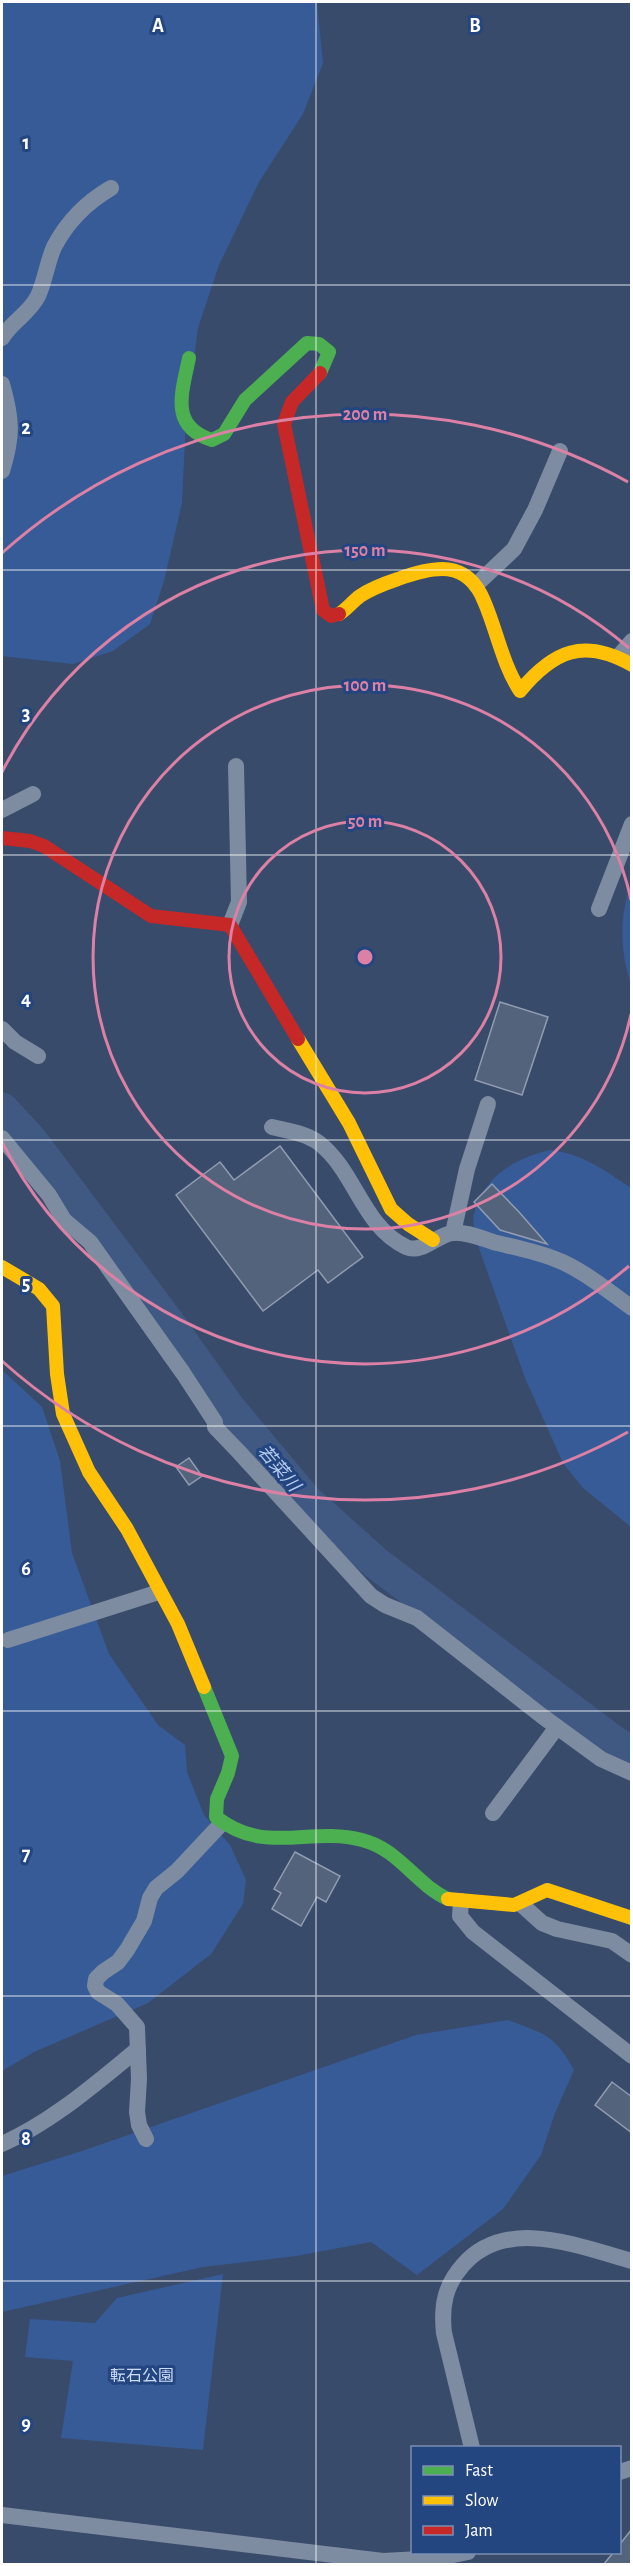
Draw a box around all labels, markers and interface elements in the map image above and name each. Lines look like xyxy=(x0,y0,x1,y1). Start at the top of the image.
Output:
text: A xyxy=(152,16,164,36)
text: B xyxy=(469,16,481,36)
text: 1 xyxy=(22,133,30,153)
text: 200 m xyxy=(343,406,387,424)
text: 2 xyxy=(21,418,31,438)
text: 150 m xyxy=(345,542,385,560)
text: 100 m xyxy=(344,677,386,695)
text: 3 xyxy=(22,704,30,724)
text: 50 m xyxy=(348,813,382,831)
centre of rings xyxy=(355,947,375,967)
text: 4 xyxy=(21,989,31,1009)
text: 5 xyxy=(22,1274,30,1294)
water label: 若菜川 xyxy=(254,1441,305,1497)
text: 6 xyxy=(21,1559,31,1579)
text: 7 xyxy=(22,1844,31,1864)
text: 8 xyxy=(21,2129,31,2149)
park label: 転石公園 xyxy=(110,2367,174,2384)
text: 9 xyxy=(21,2414,31,2434)
legend xyxy=(411,2446,621,2554)
text: Fast xyxy=(465,2462,493,2480)
text: Slow xyxy=(465,2492,498,2510)
text: Jam xyxy=(465,2522,493,2540)

